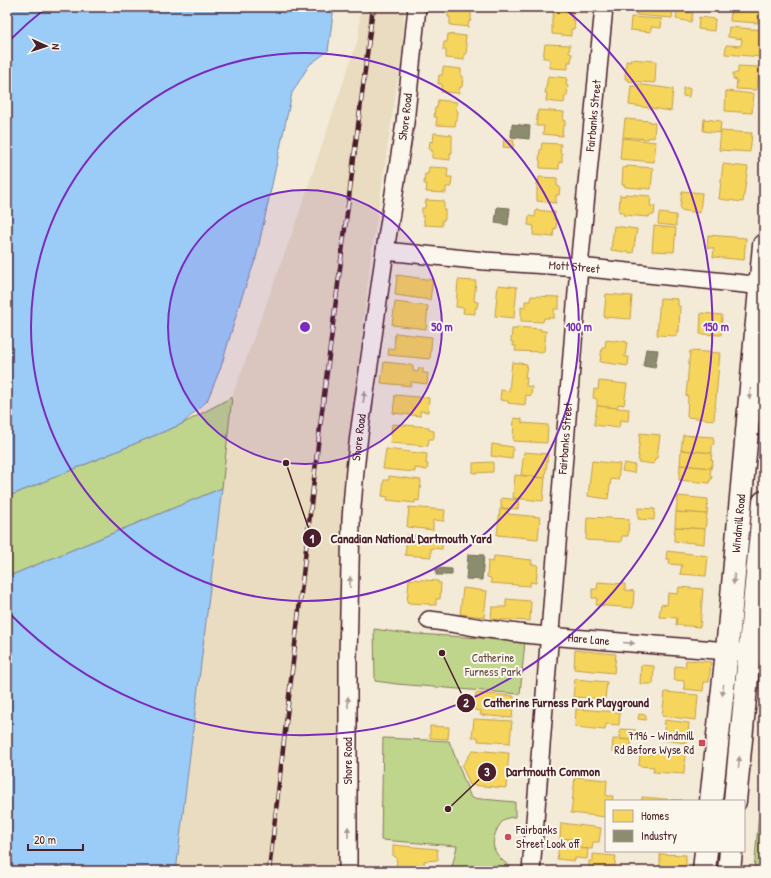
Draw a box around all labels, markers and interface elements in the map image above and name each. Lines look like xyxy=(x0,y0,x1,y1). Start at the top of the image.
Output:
north arrow xyxy=(26,26,66,66)
text: N xyxy=(49,43,63,50)
street label: Fairbanks Street xyxy=(581,78,605,153)
street label: Shore Road xyxy=(393,92,416,141)
street label: Mott Street xyxy=(548,256,601,277)
text: 50 m xyxy=(431,318,453,335)
text: 100 m xyxy=(566,318,592,335)
text: 150 m xyxy=(703,318,729,335)
centre of rings xyxy=(298,320,312,334)
one-way arrow xyxy=(747,388,754,400)
one-way arrow xyxy=(361,391,367,403)
street label: Fairbanks Street xyxy=(553,401,576,476)
street label: Shore Road xyxy=(347,412,370,462)
street label: Windmill Road xyxy=(727,493,749,553)
callout: Canadian National Dartmouth Yard xyxy=(302,526,499,551)
text: Canadian National Dartmouth Yard xyxy=(330,529,492,547)
text: 1 xyxy=(310,530,315,547)
one-way arrow xyxy=(730,573,737,585)
one-way arrow xyxy=(347,575,353,588)
street label: Hare Lane xyxy=(567,629,611,649)
one-way arrow xyxy=(623,639,636,646)
park label: Catherine Furness Park xyxy=(464,649,521,680)
one-way arrow xyxy=(720,684,726,696)
callout: Catherine Furness Park Playground xyxy=(456,690,657,715)
text: Catherine Furness Park Playground xyxy=(483,693,650,712)
text: 2 xyxy=(463,694,469,711)
one-way arrow xyxy=(345,695,351,708)
place label: 7196 - Windmill Rd Before Wyse Rd xyxy=(614,727,695,758)
street label: Shore Road xyxy=(339,737,356,785)
marker: 7196 - Windmill Rd Before Wyse Rd xyxy=(697,738,707,748)
one-way arrow xyxy=(736,756,742,768)
callout: Dartmouth Common xyxy=(477,759,608,784)
text: Dartmouth Common xyxy=(506,762,600,780)
text: 3 xyxy=(484,763,490,780)
legend xyxy=(605,800,745,852)
text: Homes xyxy=(641,807,669,824)
place label: Fairbanks Street Look off xyxy=(515,821,580,852)
one-way arrow xyxy=(345,825,351,838)
scale bar xyxy=(28,826,83,852)
text: Industry xyxy=(641,827,677,844)
text: 20 m xyxy=(34,831,56,848)
marker: Fairbanks Street Look off xyxy=(503,832,513,842)

